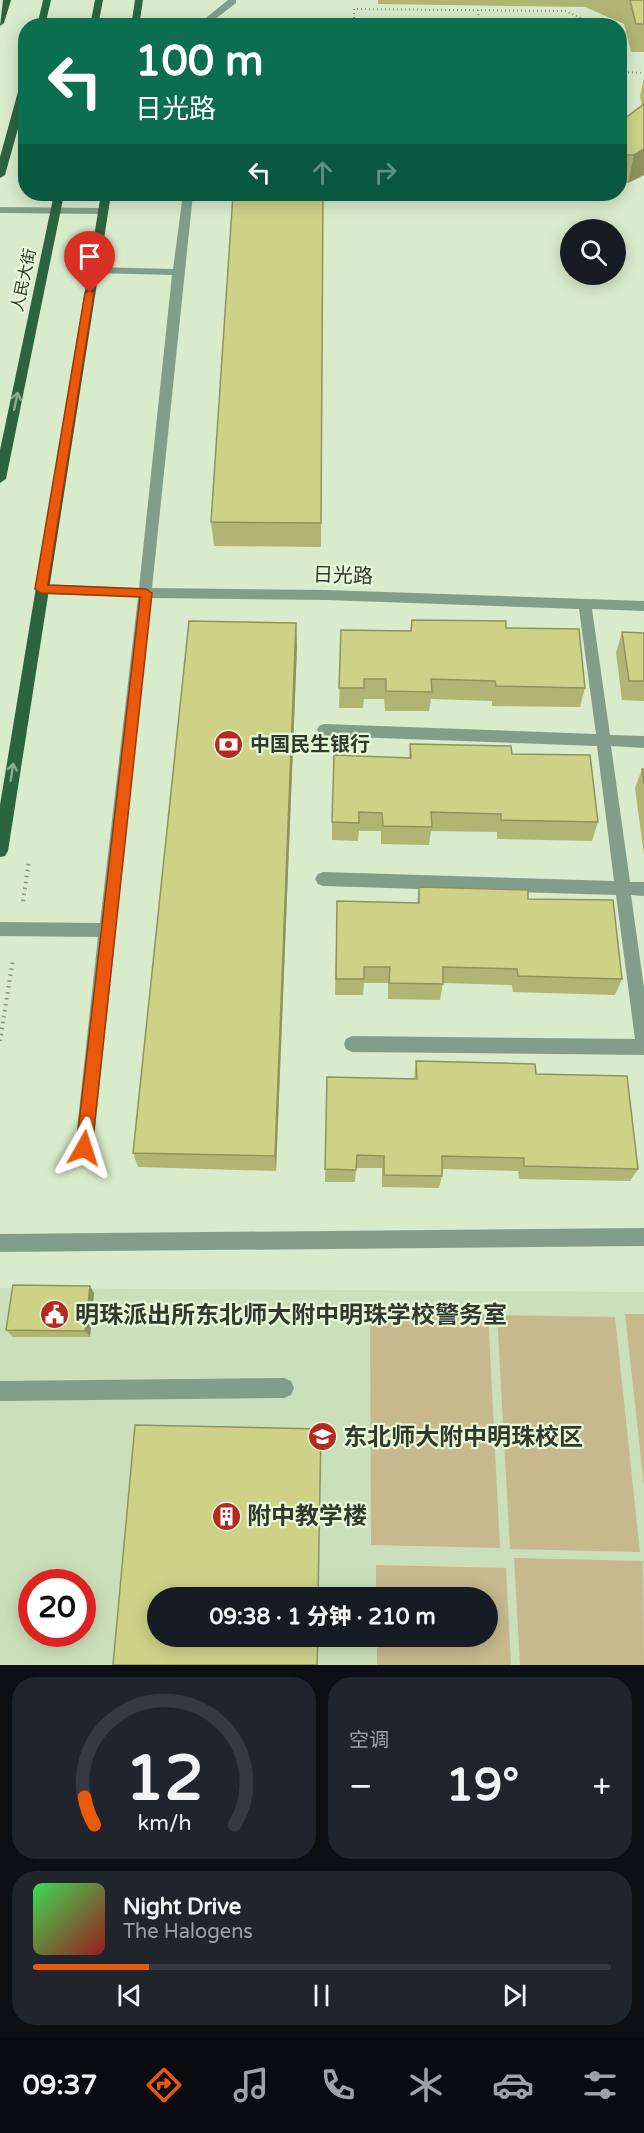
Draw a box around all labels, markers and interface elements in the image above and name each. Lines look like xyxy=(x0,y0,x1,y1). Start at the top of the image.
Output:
text: 100 m xyxy=(135,36,264,87)
icon: left xyxy=(36,42,114,120)
text: 日光路 xyxy=(135,93,216,126)
icon: left xyxy=(243,156,276,189)
icon: ahead xyxy=(306,156,339,189)
icon: right xyxy=(369,156,402,189)
map controls xyxy=(560,219,626,285)
button: search xyxy=(560,219,626,285)
pin xyxy=(64,231,115,293)
icon: arrive xyxy=(73,240,106,273)
street label: 人民大街 xyxy=(8,247,40,313)
one-way arrow xyxy=(11,392,22,412)
street label: 日光路 xyxy=(313,563,373,589)
bank icon: 中国民生银行 xyxy=(213,729,245,761)
place label: 中国民生银行 xyxy=(250,733,370,757)
one-way arrow xyxy=(7,763,18,783)
position arrow xyxy=(52,1116,116,1180)
public building icon: 明珠派出所东北师大附中明珠学校警务室 xyxy=(38,1299,70,1331)
place label: 明珠派出所东北师大附中明珠学校警务室 xyxy=(75,1301,507,1330)
school or university icon: 东北师大附中明珠校区 xyxy=(306,1421,338,1453)
place label: 东北师大附中明珠校区 xyxy=(343,1423,583,1452)
building icon: 附中教学楼 xyxy=(210,1500,242,1532)
place label: 附中教学楼 xyxy=(247,1502,367,1531)
speed limit sign: 20 xyxy=(18,1569,96,1647)
text: 09:38 · 1 分钟 · 210 m xyxy=(209,1604,436,1630)
text: 空调 xyxy=(349,1729,389,1753)
text: 12 xyxy=(125,1742,203,1817)
text: 19° xyxy=(446,1759,519,1813)
text: − xyxy=(349,1767,373,1806)
text: + xyxy=(592,1767,611,1806)
text: km/h xyxy=(137,1810,191,1836)
text: Night Drive xyxy=(123,1894,241,1920)
text: The Halogens xyxy=(123,1920,253,1944)
icon: previous xyxy=(113,1979,146,2012)
icon: pause xyxy=(305,1979,338,2012)
icon: next xyxy=(498,1979,531,2012)
icon: directions xyxy=(143,2064,185,2106)
icon: music xyxy=(230,2064,272,2106)
icon: phone xyxy=(317,2064,359,2106)
icon: climate xyxy=(405,2064,447,2106)
icon: car xyxy=(492,2064,534,2106)
icon: filters xyxy=(579,2064,621,2106)
text: 09:37 xyxy=(23,2069,98,2102)

